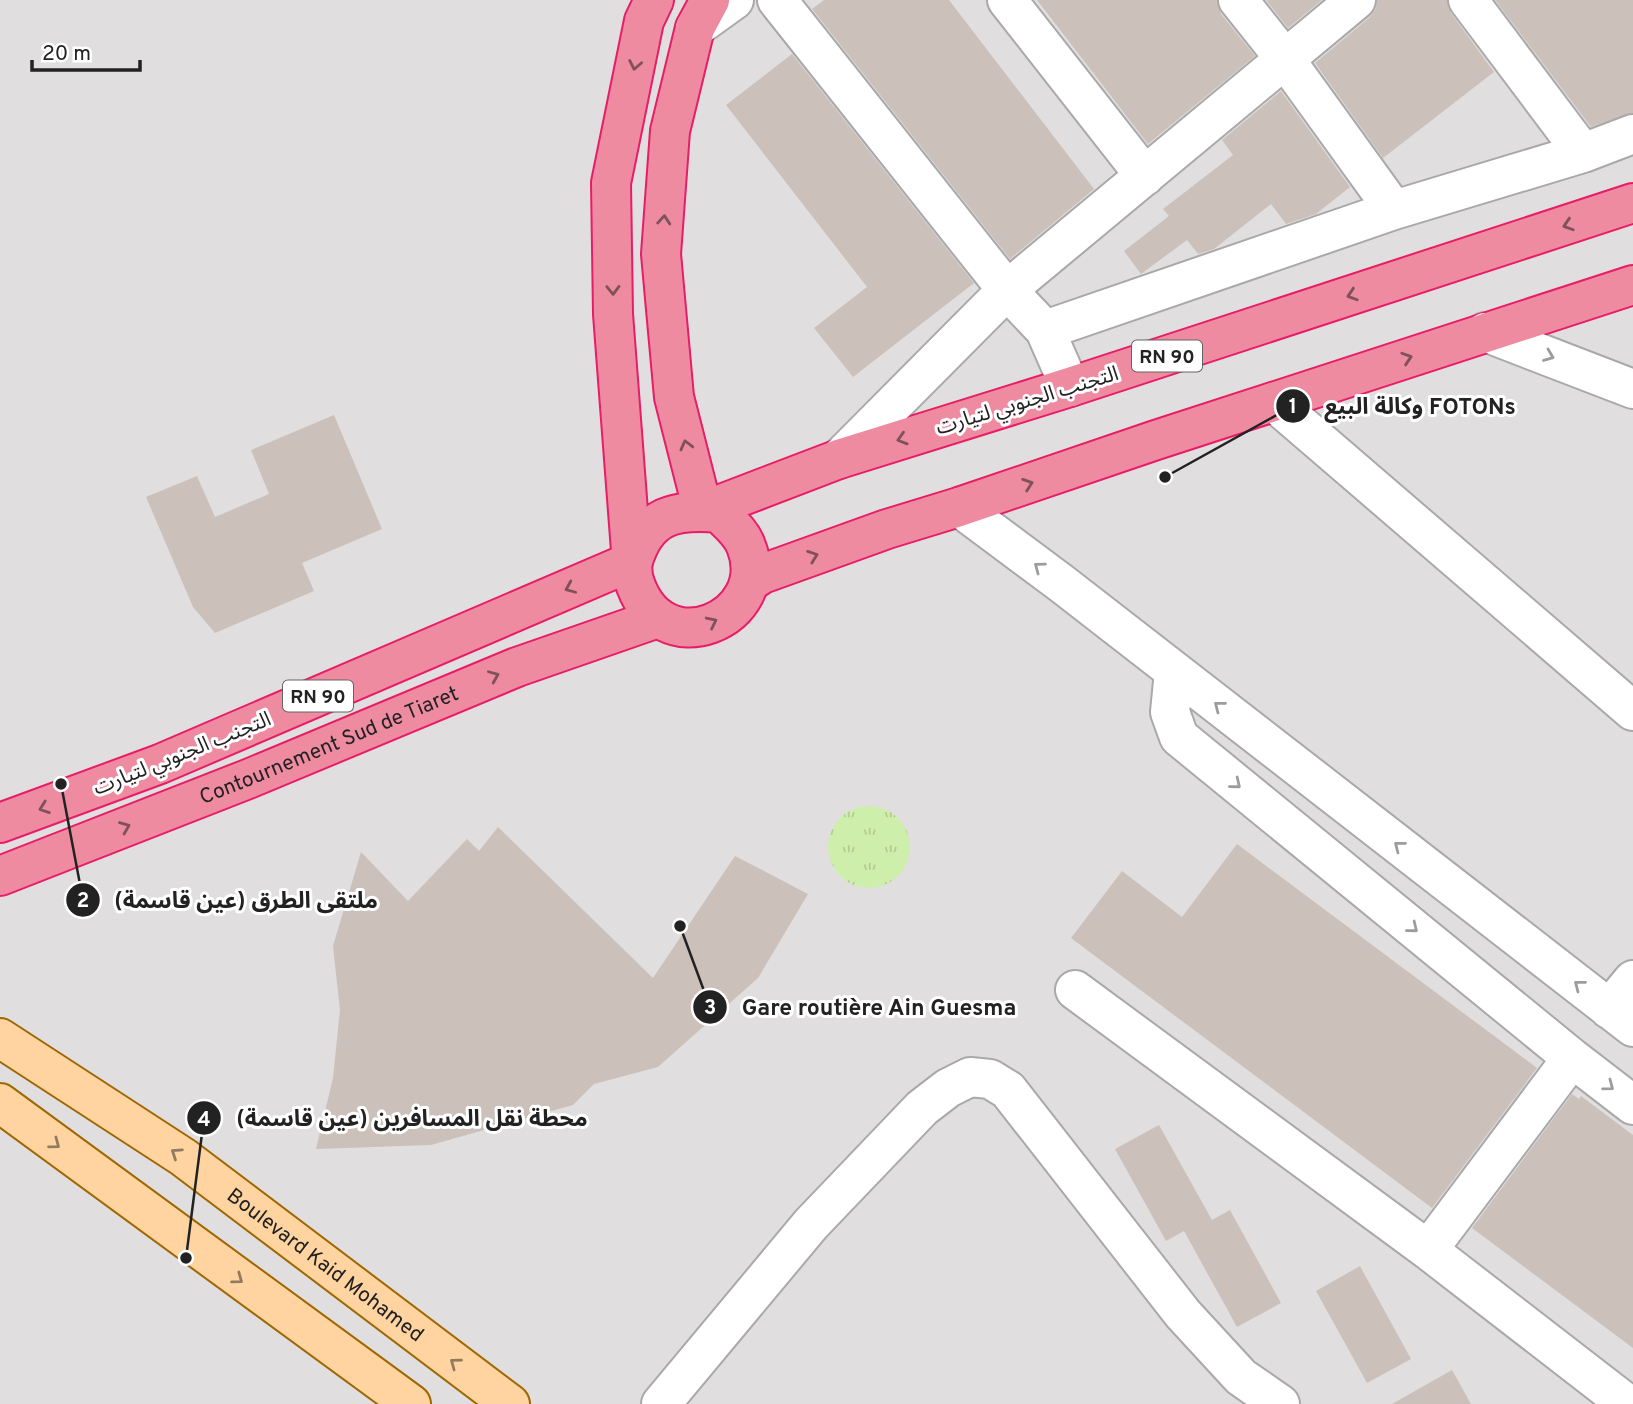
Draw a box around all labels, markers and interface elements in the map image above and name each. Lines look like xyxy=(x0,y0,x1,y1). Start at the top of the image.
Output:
scale bar xyxy=(32,28,140,72)
text: 20 m xyxy=(42,41,91,68)
one-way arrow xyxy=(628,59,643,71)
one-way arrow xyxy=(656,214,671,225)
one-way arrow xyxy=(1562,216,1574,231)
one-way arrow xyxy=(605,285,621,296)
one-way arrow xyxy=(1346,287,1359,301)
road number: RN 90 xyxy=(1132,340,1202,372)
one-way arrow xyxy=(1542,348,1554,362)
one-way arrow xyxy=(1400,352,1413,366)
street label: التجنب الجنوبي لتيارت xyxy=(933,361,1122,443)
callout: وكالة البيع FOTONs xyxy=(1275,384,1530,428)
text: 1 xyxy=(1289,394,1297,421)
text: وكالة البيع FOTONs xyxy=(1324,394,1516,423)
one-way arrow xyxy=(896,431,908,446)
one-way arrow xyxy=(680,440,694,452)
one-way arrow xyxy=(1022,478,1034,492)
one-way arrow xyxy=(806,550,818,564)
one-way arrow xyxy=(1035,563,1047,575)
one-way arrow xyxy=(565,580,578,594)
one-way arrow xyxy=(704,617,717,630)
one-way arrow xyxy=(487,671,499,685)
road number: RN 90 xyxy=(283,680,353,712)
street label: Contournement Sud de Tiaret xyxy=(196,681,463,812)
one-way arrow xyxy=(1214,702,1227,715)
street label: التجنب الجنوبي لتيارت xyxy=(90,706,276,803)
one-way arrow xyxy=(1228,776,1241,788)
one-way arrow xyxy=(39,800,51,814)
one-way arrow xyxy=(118,822,130,836)
one-way arrow xyxy=(1394,841,1407,854)
callout: ملتقى الطرق (عين قاسمة) xyxy=(65,878,392,922)
text: 2 xyxy=(77,888,89,915)
text: ملتقى الطرق (عين قاسمة) xyxy=(114,888,378,917)
one-way arrow xyxy=(1404,920,1417,932)
one-way arrow xyxy=(1574,980,1587,993)
callout: Gare routière Ain Guesma xyxy=(692,985,1031,1029)
text: 3 xyxy=(704,995,716,1022)
text: Gare routière Ain Guesma xyxy=(742,995,1016,1024)
one-way arrow xyxy=(1601,1078,1613,1091)
callout: محطة نقل المسافرين (عين قاسمة) xyxy=(187,1096,601,1140)
text: محطة نقل المسافرين (عين قاسمة) xyxy=(236,1106,588,1135)
text: 4 xyxy=(197,1107,211,1134)
one-way arrow xyxy=(47,1135,60,1148)
one-way arrow xyxy=(171,1148,184,1161)
street label: Boulevard Kaid Mohamed xyxy=(221,1183,429,1349)
one-way arrow xyxy=(230,1271,243,1283)
one-way arrow xyxy=(451,1359,463,1371)

